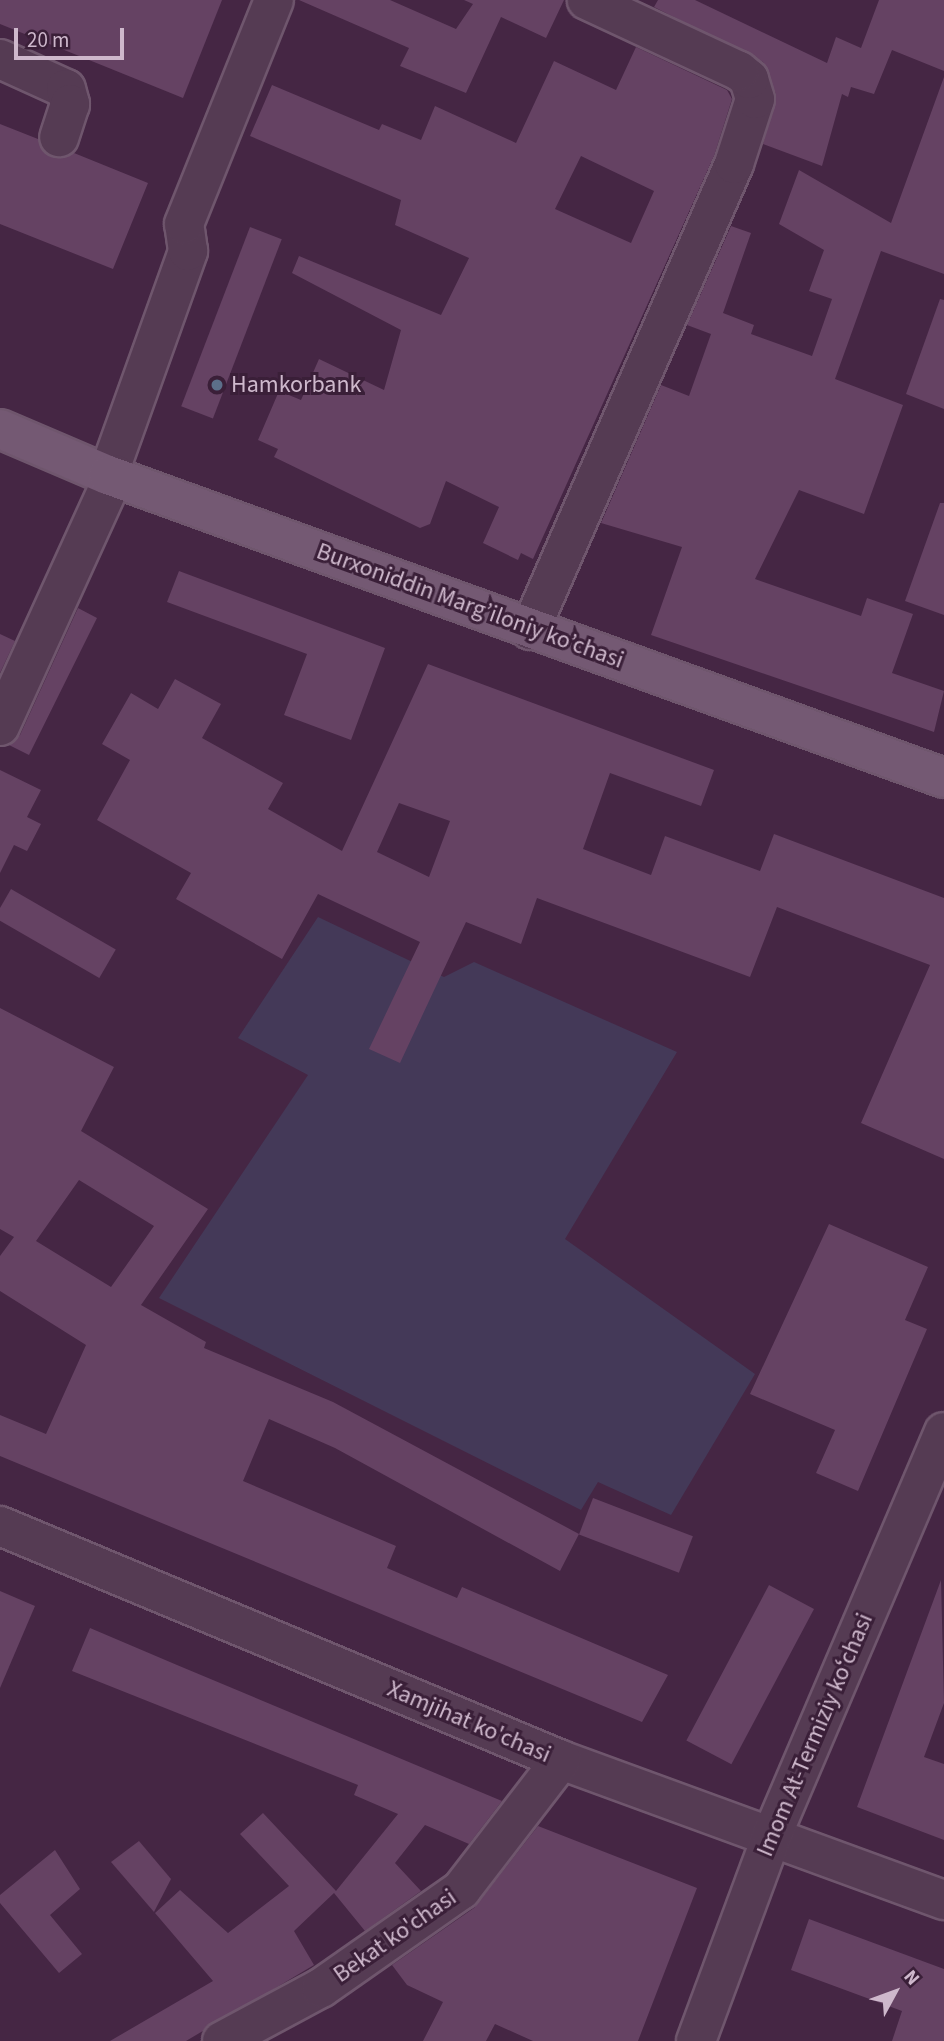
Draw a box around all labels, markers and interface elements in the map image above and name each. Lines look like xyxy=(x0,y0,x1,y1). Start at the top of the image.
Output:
scale bar xyxy=(18,14,128,58)
text: 20 m xyxy=(27,25,69,55)
place label: Hamkorbank xyxy=(231,371,361,399)
marker: Hamkorbank xyxy=(209,377,225,393)
street label: Burxoniddin Marg’iloniy ko’chasi xyxy=(313,537,627,675)
street label: Imom At-Termiziy koʻchasi xyxy=(751,1609,879,1861)
street label: Xamjihat ko'chasi xyxy=(383,1675,555,1769)
street label: Bekat ko'chasi xyxy=(328,1883,462,1989)
north arrow xyxy=(860,1957,930,2027)
text: N xyxy=(897,1964,926,1992)

